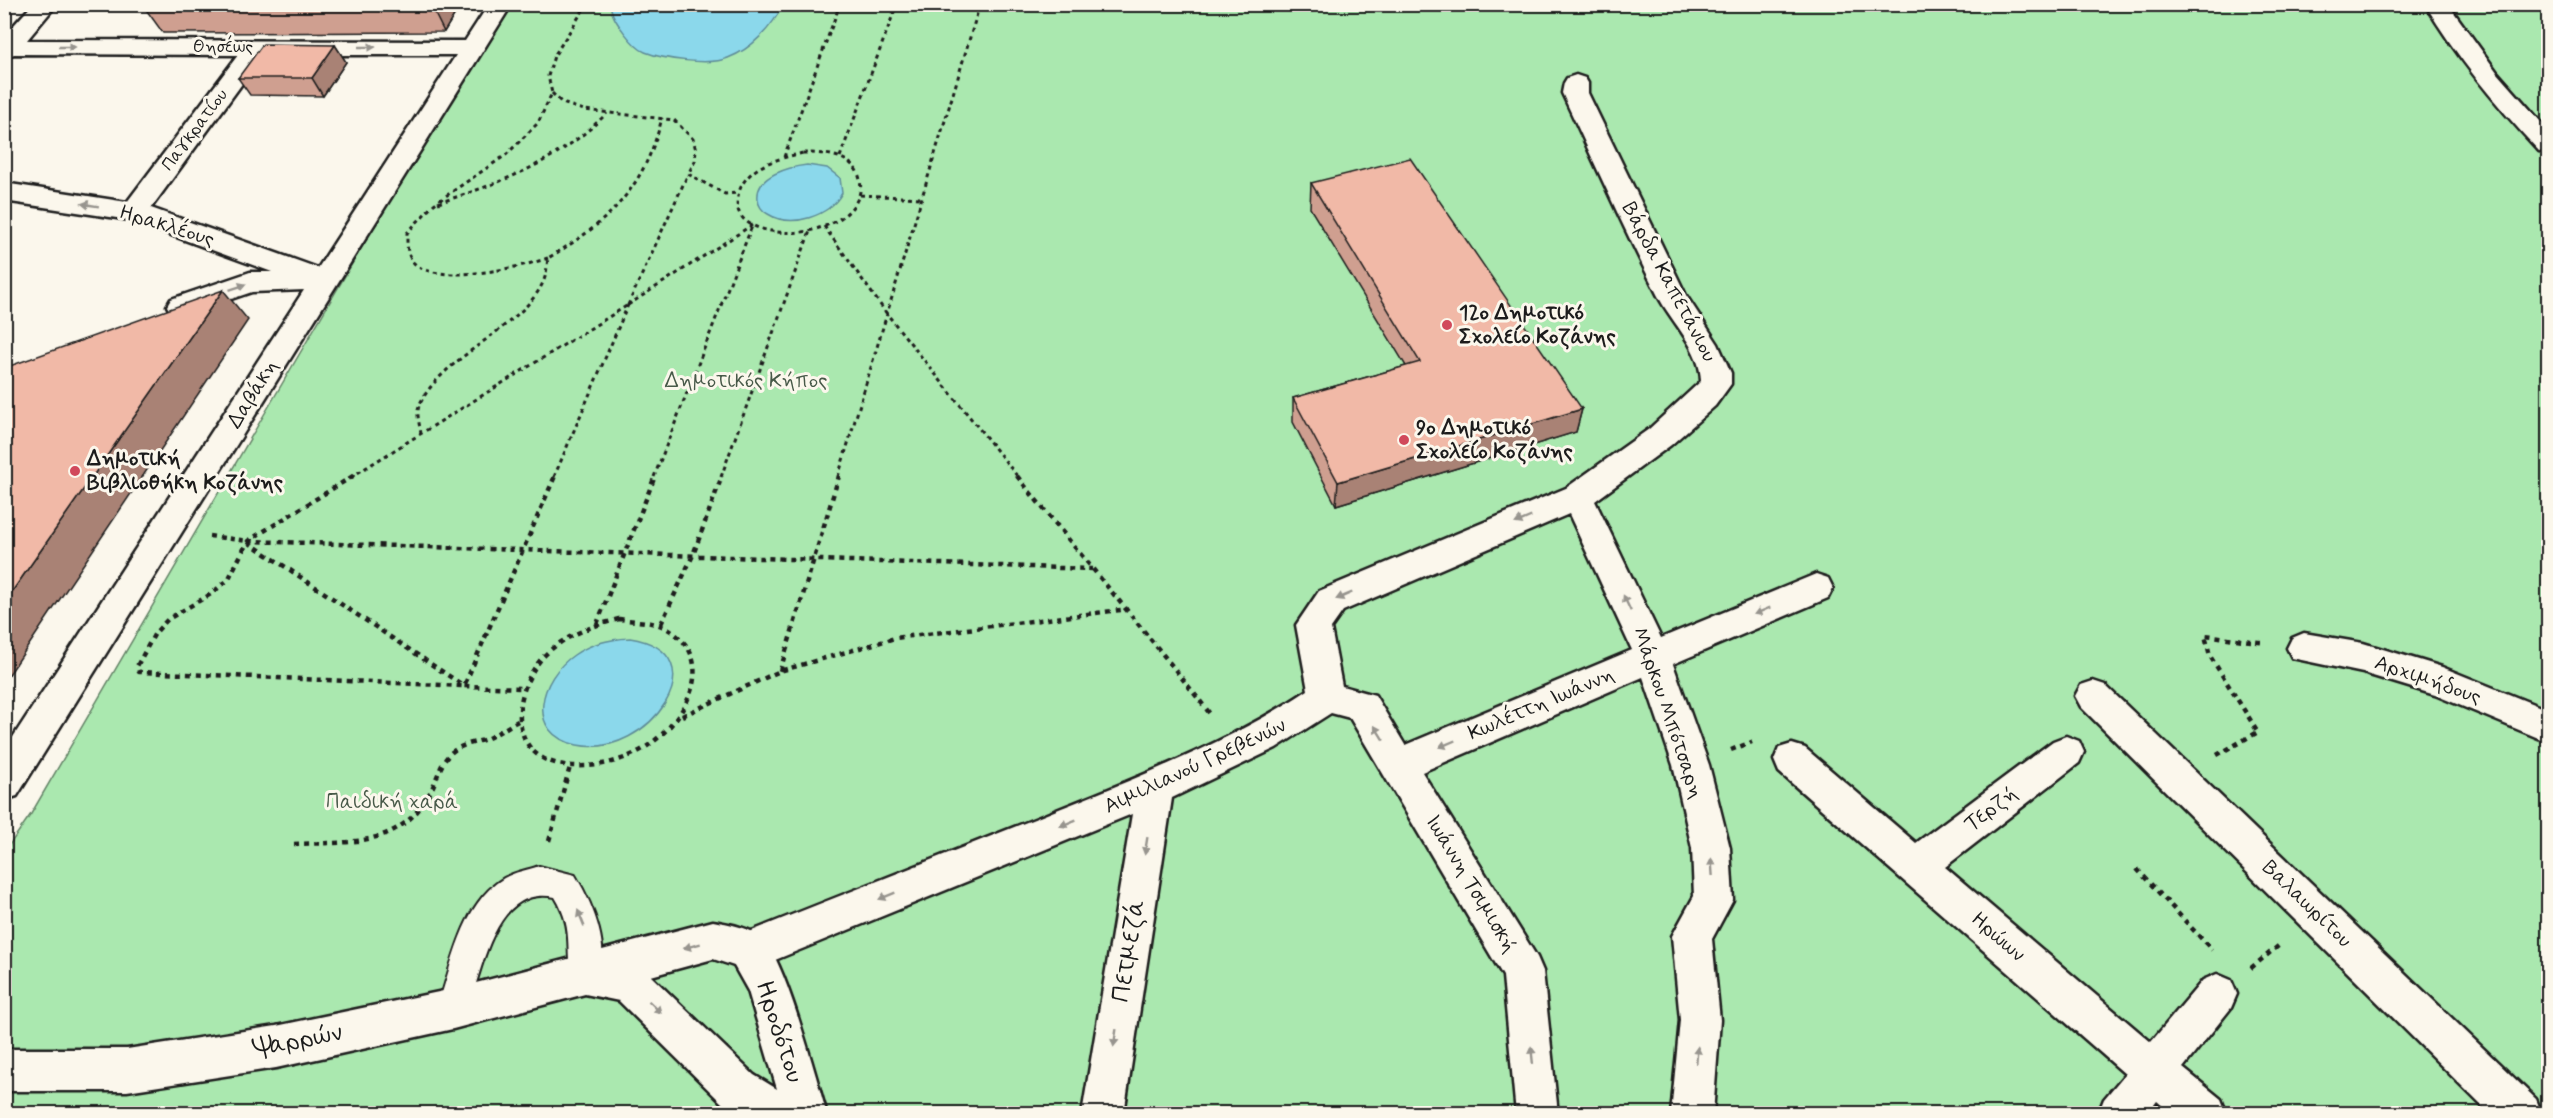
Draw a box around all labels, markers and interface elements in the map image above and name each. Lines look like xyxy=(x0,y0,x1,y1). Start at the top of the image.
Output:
street label: Θησέως xyxy=(193,34,253,59)
one-way arrow xyxy=(57,42,76,52)
one-way arrow xyxy=(357,42,376,52)
street label: Παγκρατίου xyxy=(156,84,234,176)
street label: Ηρακλέους xyxy=(116,197,218,254)
street label: Βάρδα Καπετάνιου xyxy=(1615,197,1723,367)
one-way arrow xyxy=(81,201,100,210)
one-way arrow xyxy=(229,281,247,291)
place label: 12ο Δημοτικό Σχολείο Κοζάνης xyxy=(1459,299,1616,351)
marker: 12ο Δημοτικό Σχολείο Κοζάνης xyxy=(1440,318,1454,332)
street label: Δαβάκη xyxy=(221,354,285,434)
park label: Δημοτικός Κήπος xyxy=(665,367,827,395)
place label: 9ο Δημοτικό Σχολείο Κοζάνης xyxy=(1416,414,1573,466)
marker: 9ο Δημοτικό Σχολείο Κοζάνης xyxy=(1397,433,1411,447)
place label: Δημοτική Βιβλιοθήκη Κοζάνης xyxy=(86,445,283,497)
marker: Δημοτική Βιβλιοθήκη Κοζάνης xyxy=(68,464,82,478)
one-way arrow xyxy=(1514,516,1532,525)
one-way arrow xyxy=(1334,591,1352,601)
one-way arrow xyxy=(1623,594,1632,611)
one-way arrow xyxy=(1752,606,1770,616)
street label: Μάρκου Μπότσαρη xyxy=(1626,624,1710,802)
street label: Αρχιμήδους xyxy=(2371,649,2485,711)
street label: Κωλέττη Ιωάννη xyxy=(1463,660,1618,747)
street label: Αιμιλιανού Γρεβενών xyxy=(1100,712,1290,820)
one-way arrow xyxy=(1373,725,1384,741)
one-way arrow xyxy=(1437,739,1455,749)
street label: Τερζή xyxy=(1959,780,2023,838)
park label: Παιδική χαρά xyxy=(326,788,458,816)
street label: Ιωάννη Τσιμισκή xyxy=(1419,810,1523,958)
one-way arrow xyxy=(1058,818,1076,828)
one-way arrow xyxy=(1141,836,1150,855)
street label: Βαλαωρίτου xyxy=(2256,854,2358,954)
one-way arrow xyxy=(1707,858,1717,877)
one-way arrow xyxy=(877,891,895,901)
street label: Πετμεζά xyxy=(1104,897,1154,1005)
street label: Ηρώων xyxy=(1965,906,2031,968)
one-way arrow xyxy=(576,908,586,926)
one-way arrow xyxy=(683,942,701,951)
street label: Ηροδότου xyxy=(747,977,811,1087)
one-way arrow xyxy=(647,1000,661,1014)
street label: Ψαρρών xyxy=(250,1016,345,1066)
one-way arrow xyxy=(1111,1029,1120,1048)
one-way arrow xyxy=(1527,1046,1536,1065)
one-way arrow xyxy=(1692,1046,1702,1065)

